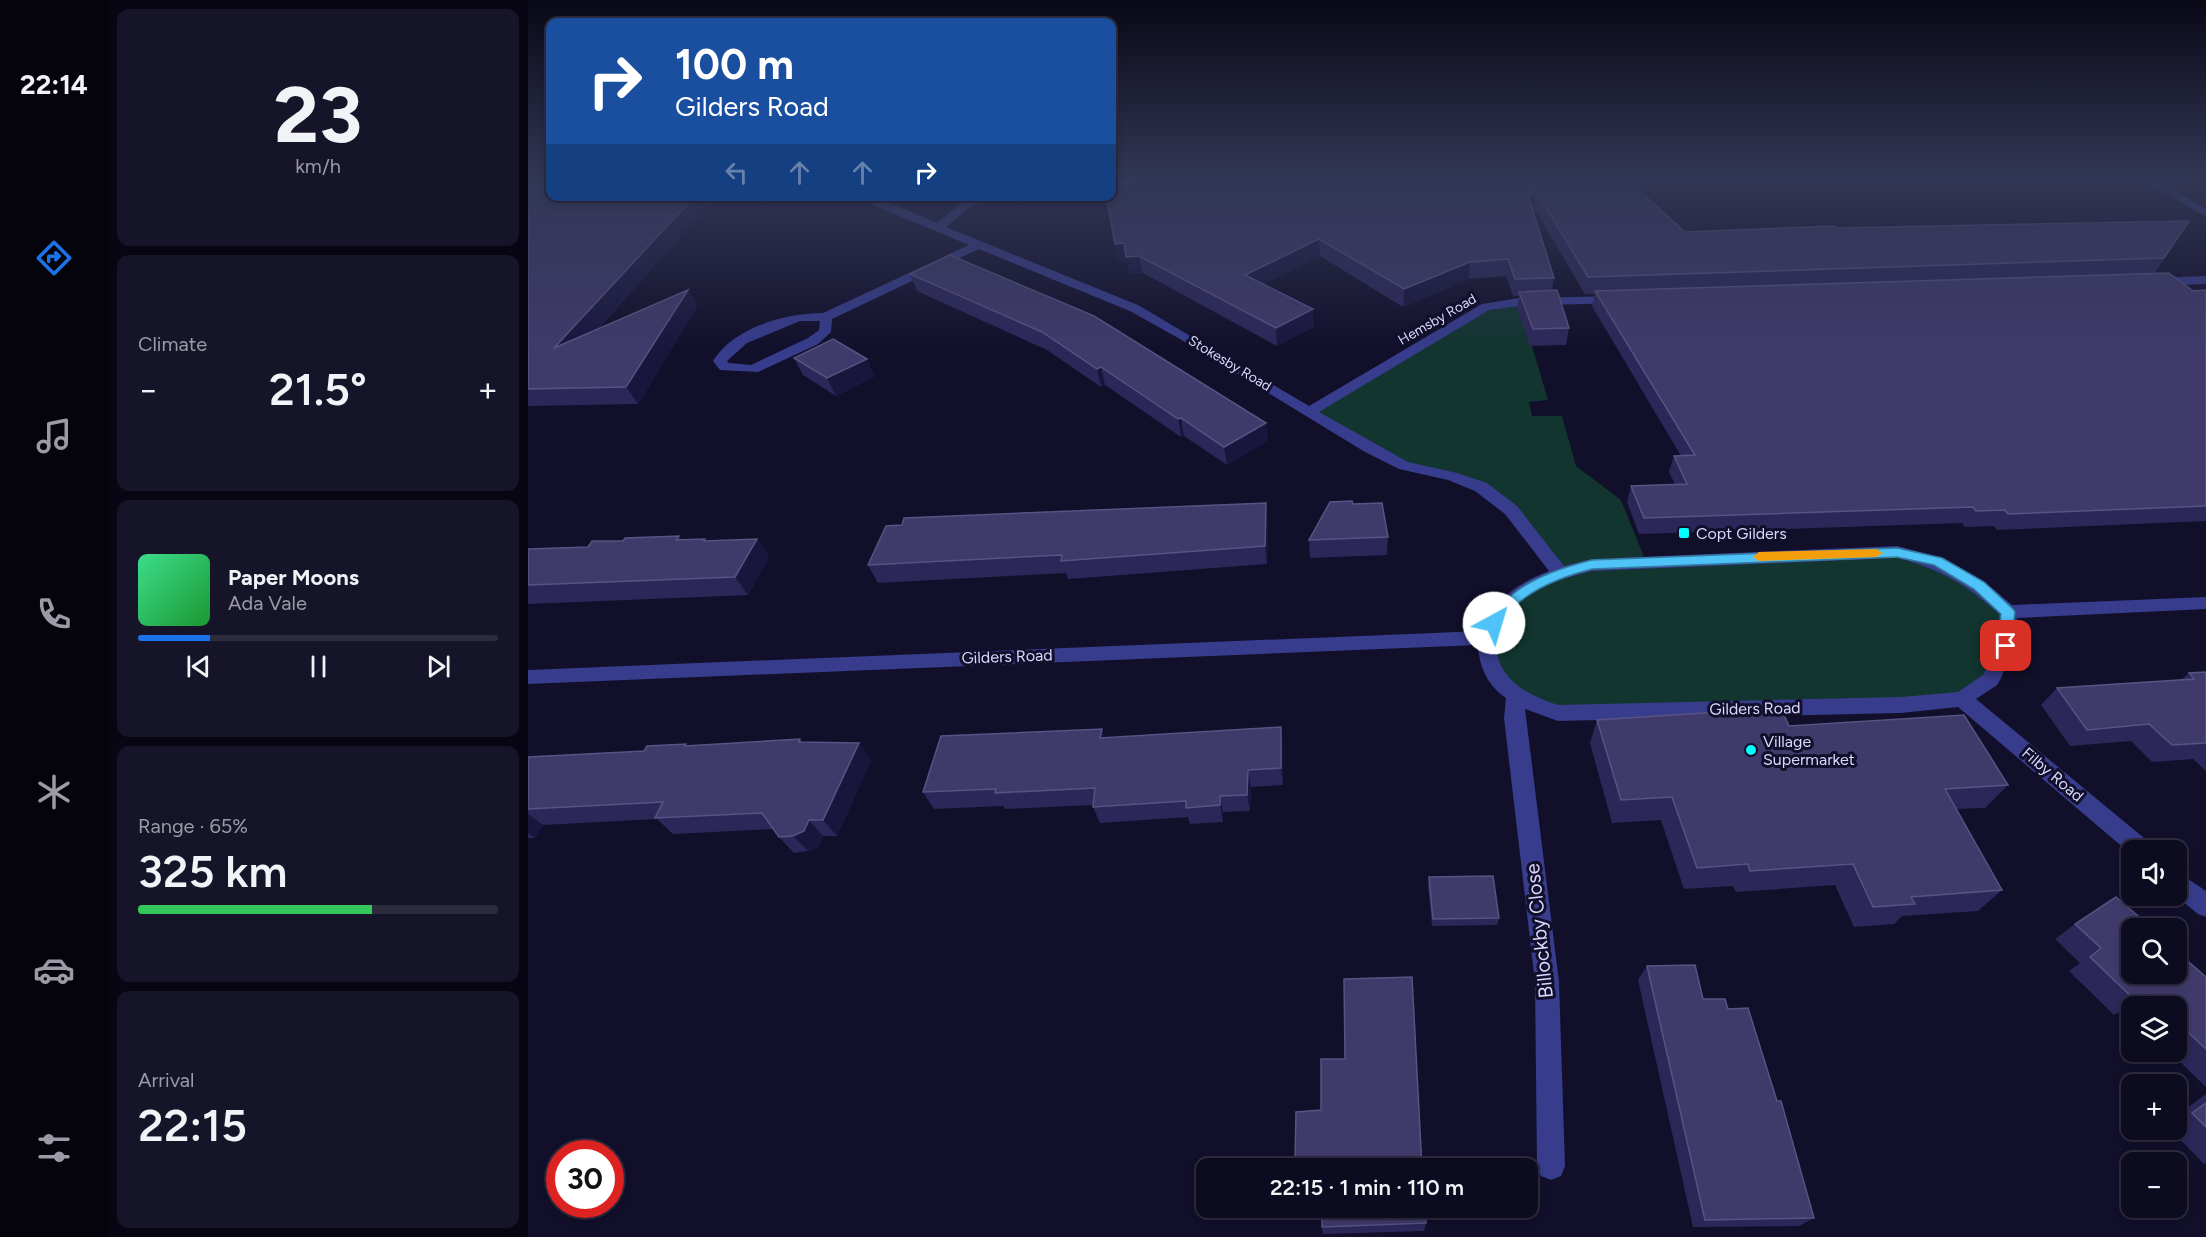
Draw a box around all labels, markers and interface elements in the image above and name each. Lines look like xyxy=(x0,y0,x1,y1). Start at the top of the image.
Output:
text: 100 m xyxy=(675,39,794,90)
icon: right xyxy=(576,42,654,120)
text: 22:14 xyxy=(20,68,88,101)
text: 23 xyxy=(274,68,362,162)
text: Gilders Road xyxy=(675,90,829,123)
text: km/h xyxy=(295,154,341,178)
icon: left xyxy=(720,156,753,189)
icon: ahead xyxy=(783,156,816,189)
icon: ahead xyxy=(846,156,879,189)
icon: right xyxy=(909,156,942,189)
icon: directions xyxy=(33,237,75,279)
street label: Hemsby Road xyxy=(1395,290,1479,349)
text: Climate xyxy=(138,332,207,356)
street label: Stokesby Road xyxy=(1185,332,1274,395)
text: 21.5° xyxy=(269,362,367,416)
text: − xyxy=(138,370,159,409)
text: + xyxy=(477,370,498,409)
icon: music xyxy=(33,415,75,457)
place label: Copt Gilders xyxy=(1696,524,1787,543)
marker: Copt Gilders xyxy=(1677,526,1691,540)
text: Paper Moons xyxy=(228,564,359,591)
text: Ada Vale xyxy=(228,591,307,615)
position arrow xyxy=(1462,591,1526,655)
icon: phone xyxy=(33,593,75,635)
pin xyxy=(1980,620,2031,671)
icon: arrive xyxy=(1989,629,2022,662)
street label: Gilders Road xyxy=(961,645,1053,668)
icon: previous xyxy=(182,650,215,683)
icon: pause xyxy=(302,650,335,683)
icon: next xyxy=(422,650,455,683)
street label: Gilders Road xyxy=(1709,698,1801,719)
place label: Village Supermarket xyxy=(1763,732,1855,769)
marker: Village Supermarket xyxy=(1744,743,1758,757)
street label: Filby Road xyxy=(2018,743,2087,806)
icon: climate xyxy=(33,771,75,813)
text: Range · 65% xyxy=(138,814,248,838)
map controls xyxy=(2121,840,2187,1218)
button: sound xyxy=(2121,840,2187,906)
text: 325 km xyxy=(138,844,288,898)
street label: Billockby Close xyxy=(1520,862,1558,1000)
button: search xyxy=(2121,918,2187,984)
icon: car xyxy=(33,949,75,991)
button: layers xyxy=(2121,996,2187,1062)
text: Arrival xyxy=(138,1068,194,1092)
button: + xyxy=(2121,1074,2187,1140)
text: 22:15 xyxy=(138,1098,247,1152)
icon: filters xyxy=(33,1127,75,1169)
speed limit sign: 30 xyxy=(546,1140,624,1218)
button: − xyxy=(2121,1152,2187,1218)
text: 22:15 · 1 min · 110 m xyxy=(1270,1174,1464,1201)

